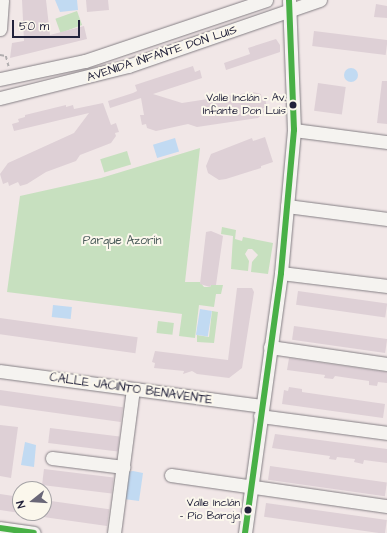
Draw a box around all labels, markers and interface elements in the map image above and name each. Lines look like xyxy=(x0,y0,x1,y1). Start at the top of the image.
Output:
scale bar xyxy=(14,12,82,38)
text: 50 m xyxy=(19,18,49,35)
street label: AVENIDA INFANTE DON LUIS xyxy=(85,23,239,85)
place label: Valle Inclán - Av. Infante Don Luis xyxy=(203,92,286,118)
marker: Valle Inclán - Av. Infante Don Luis xyxy=(288,100,298,110)
park label: Parque Azorín xyxy=(83,234,161,248)
street label: CALLE JACINTO BENAVENTE xyxy=(49,370,213,408)
north arrow xyxy=(12,481,52,521)
place label: Valle Inclán - Pío Baroja xyxy=(180,497,240,523)
text: N xyxy=(13,499,29,510)
marker: Valle Inclán - Pío Baroja xyxy=(243,505,253,515)

